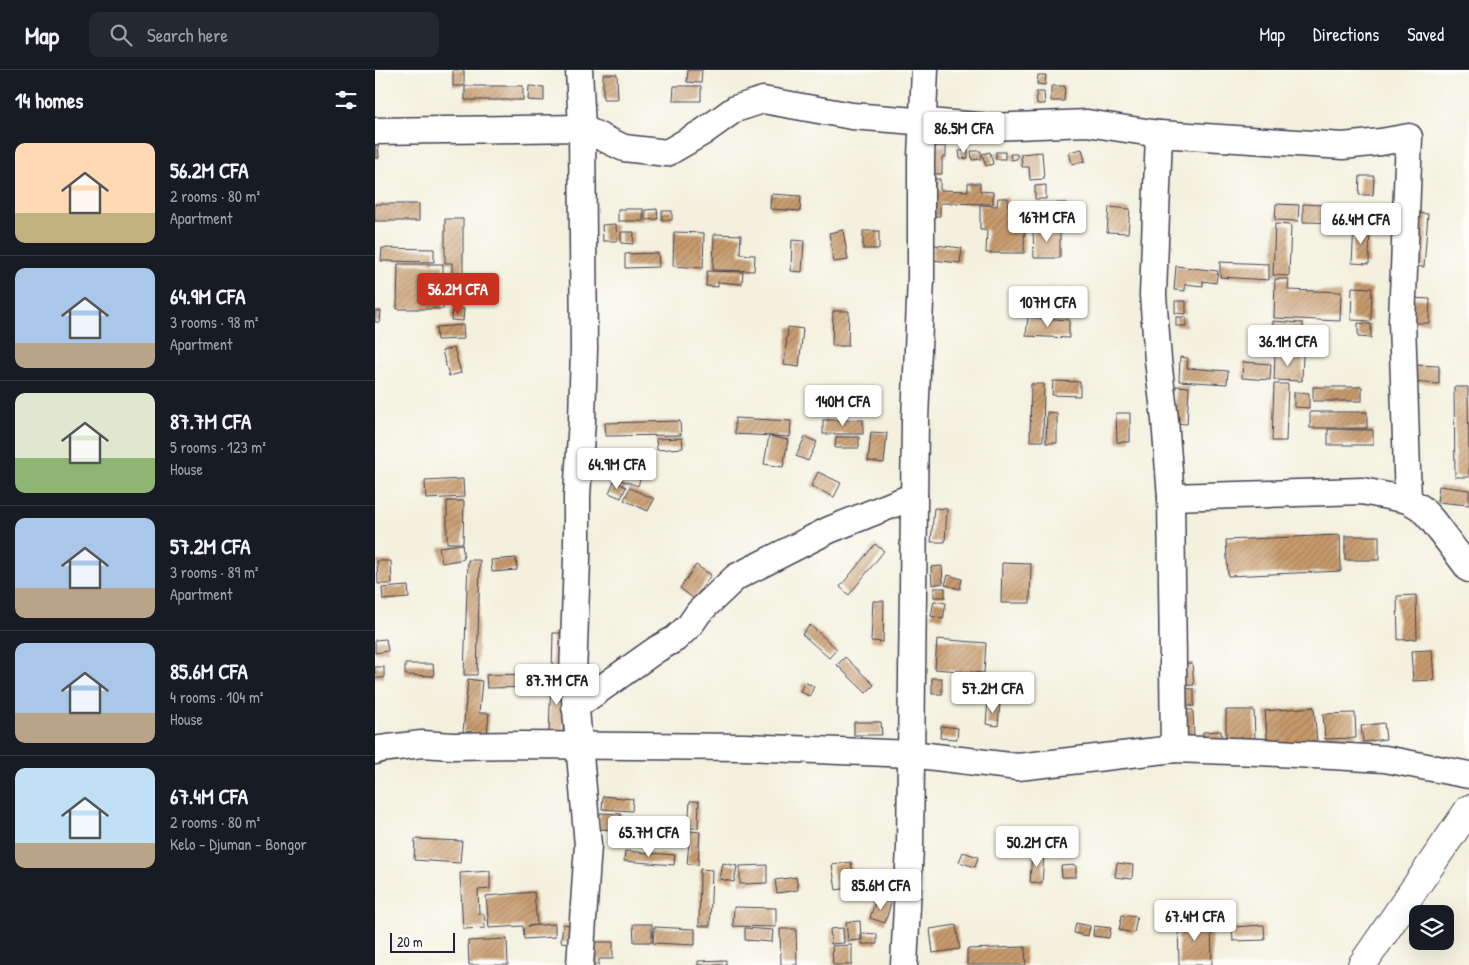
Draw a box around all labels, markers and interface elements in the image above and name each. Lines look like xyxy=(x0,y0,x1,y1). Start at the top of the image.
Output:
search box xyxy=(89,12,439,57)
text: Map xyxy=(25,19,59,51)
icon: search xyxy=(107,21,135,49)
text: Search here xyxy=(147,22,228,48)
text: Map xyxy=(1260,22,1285,47)
text: Directions xyxy=(1313,22,1379,47)
text: Saved xyxy=(1407,22,1444,47)
text: 14 homes xyxy=(15,86,83,115)
icon: filters xyxy=(332,86,360,114)
pin: 86.5M CFA xyxy=(907,112,1021,154)
text: 86.5M CFA xyxy=(934,117,994,139)
text: 56.2M CFA xyxy=(170,156,249,185)
icon: home xyxy=(55,163,115,223)
text: 2 rooms · 80 m² xyxy=(170,185,260,207)
pin: 167M CFA xyxy=(995,200,1099,243)
pin: 66.4M CFA xyxy=(1304,202,1418,245)
text: 167M CFA xyxy=(1019,206,1075,228)
text: Apartment xyxy=(170,207,233,229)
text: 66.4M CFA xyxy=(1332,208,1390,230)
pin: 56.2M CFA xyxy=(401,272,515,315)
text: 56.2M CFA xyxy=(428,278,488,300)
text: 64.9M CFA xyxy=(170,282,245,311)
pin: 107M CFA xyxy=(996,286,1100,328)
icon: home xyxy=(55,288,115,348)
text: 107M CFA xyxy=(1020,291,1076,313)
text: 3 rooms · 98 m² xyxy=(170,311,259,333)
pin: 36.1M CFA xyxy=(1231,324,1345,367)
text: 36.1M CFA xyxy=(1259,330,1317,352)
text: Apartment xyxy=(170,333,233,355)
pin: 140M CFA xyxy=(791,384,895,427)
text: 140M CFA xyxy=(816,390,870,412)
text: 87.7M CFA xyxy=(170,407,251,436)
icon: home xyxy=(55,413,115,473)
text: 5 rooms · 123 m² xyxy=(170,436,266,458)
pin: 64.9M CFA xyxy=(560,448,674,490)
text: 64.9M CFA xyxy=(588,453,646,475)
text: House xyxy=(170,458,203,480)
text: 57.2M CFA xyxy=(170,532,251,561)
icon: home xyxy=(55,538,115,598)
text: 3 rooms · 89 m² xyxy=(170,561,259,583)
text: Apartment xyxy=(170,583,233,605)
text: 85.6M CFA xyxy=(170,657,248,686)
icon: home xyxy=(55,663,115,723)
pin: 87.7M CFA xyxy=(500,664,614,706)
text: 87.7M CFA xyxy=(526,669,588,691)
pin: 57.2M CFA xyxy=(936,672,1050,714)
text: 57.2M CFA xyxy=(962,677,1024,699)
text: 4 rooms · 104 m² xyxy=(170,686,264,708)
text: House xyxy=(170,708,203,730)
text: 67.4M CFA xyxy=(170,782,248,811)
icon: home xyxy=(55,788,115,848)
text: 2 rooms · 80 m² xyxy=(170,811,260,833)
pin: 65.7M CFA xyxy=(592,816,706,858)
text: 65.7M CFA xyxy=(619,821,679,843)
pin: 50.2M CFA xyxy=(980,826,1094,868)
text: 50.2M CFA xyxy=(1007,831,1067,853)
text: Kelo - Djuman - Bongor xyxy=(170,833,307,855)
pin: 85.6M CFA xyxy=(824,868,938,911)
text: 85.6M CFA xyxy=(851,874,911,896)
pin: 67.4M CFA xyxy=(1138,900,1252,942)
text: 67.4M CFA xyxy=(1165,905,1225,927)
map controls xyxy=(1409,905,1454,950)
button: layers xyxy=(1409,905,1454,950)
scale bar xyxy=(390,930,455,953)
text: 20 m xyxy=(397,932,423,951)

